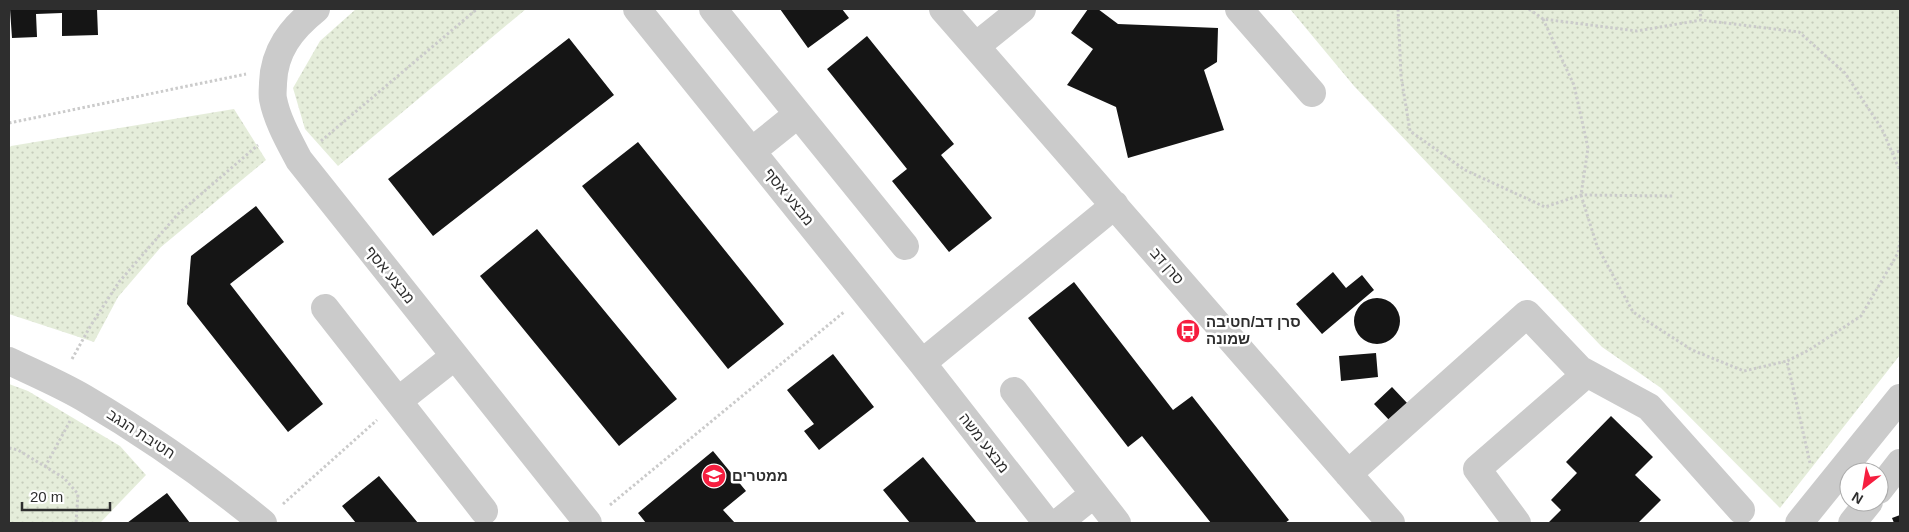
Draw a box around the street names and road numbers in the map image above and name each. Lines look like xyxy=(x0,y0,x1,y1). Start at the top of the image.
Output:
street label: מבצע אסף xyxy=(761,165,818,229)
street label: מבצע אסף xyxy=(362,243,419,307)
street label: סרן דב xyxy=(1147,244,1188,287)
street label: חטיבת הנגב xyxy=(104,405,178,462)
street label: מבצע משה xyxy=(956,409,1013,476)

